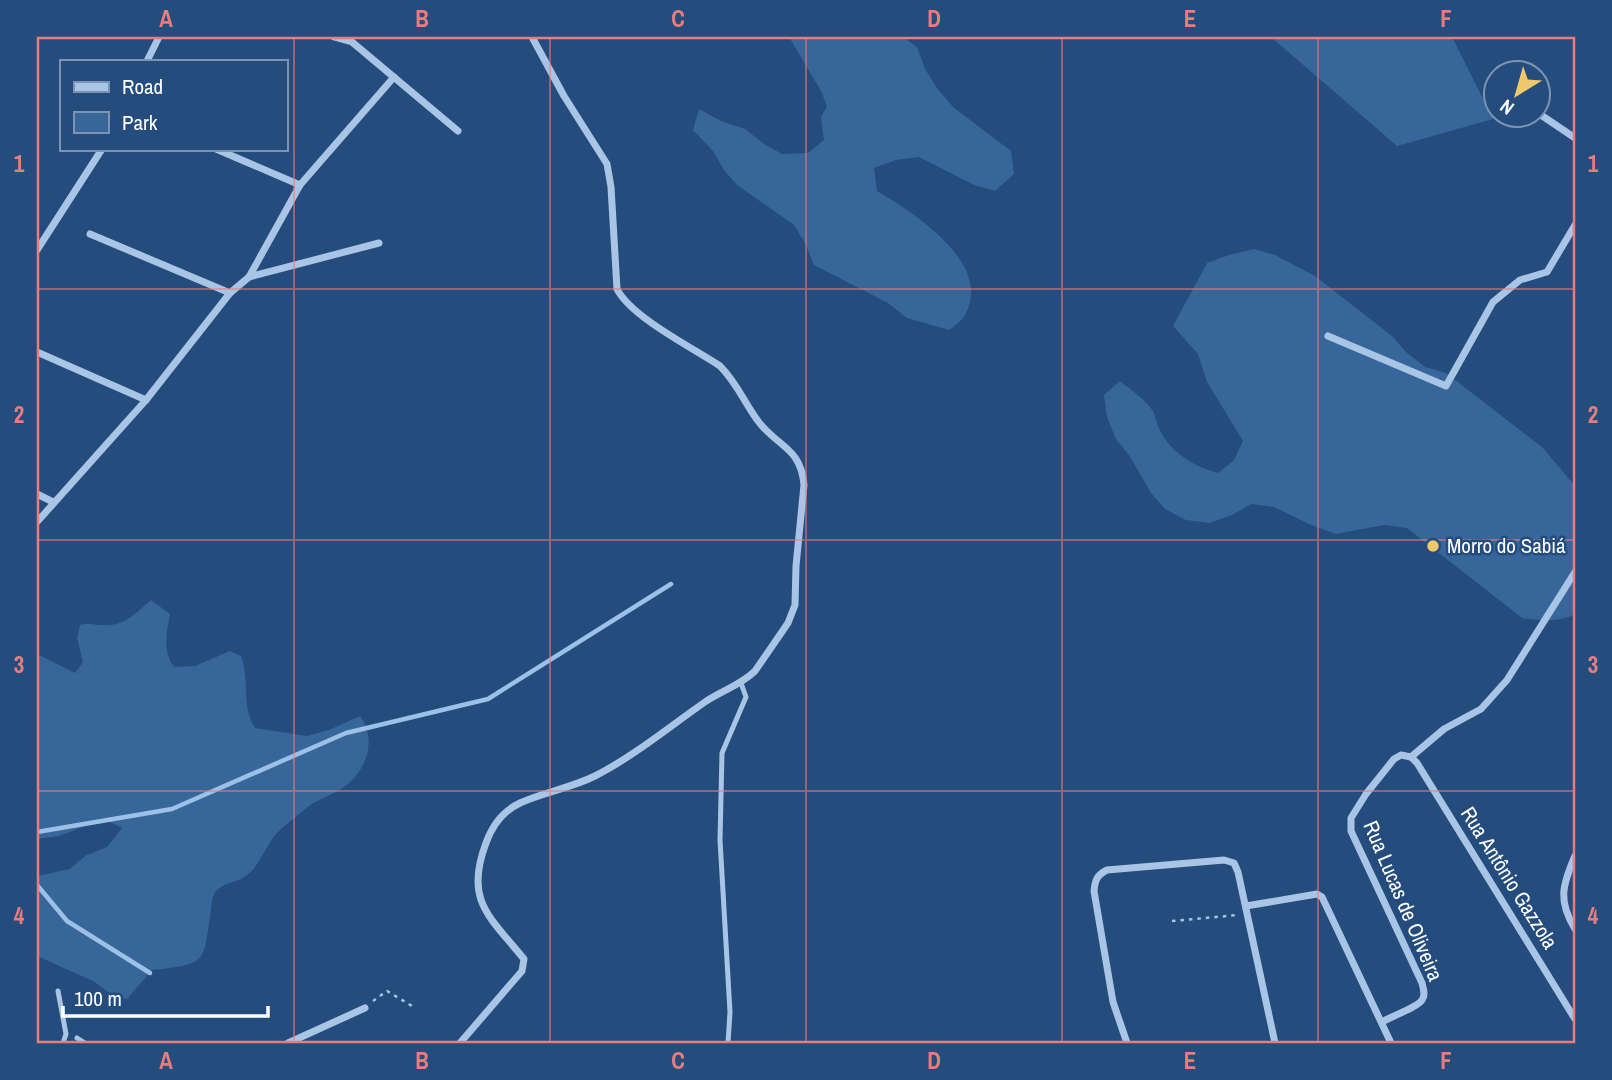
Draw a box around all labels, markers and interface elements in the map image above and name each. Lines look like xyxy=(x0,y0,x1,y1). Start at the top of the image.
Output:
text: A xyxy=(159,3,173,34)
text: B xyxy=(415,3,429,34)
text: C xyxy=(671,3,685,34)
text: D xyxy=(927,3,941,34)
text: E xyxy=(1184,3,1196,34)
text: F xyxy=(1440,3,1452,34)
legend xyxy=(60,60,287,150)
north arrow xyxy=(1482,60,1552,130)
text: Road xyxy=(122,72,163,101)
text: N xyxy=(1494,94,1519,121)
text: Park xyxy=(122,108,158,137)
text: 1 xyxy=(14,148,25,179)
text: 1 xyxy=(1588,148,1599,179)
text: 2 xyxy=(14,399,24,430)
text: 2 xyxy=(1588,399,1598,430)
place label: Morro do Sabiá xyxy=(1447,531,1566,560)
marker: Morro do Sabiá xyxy=(1425,538,1441,554)
text: 3 xyxy=(14,649,24,680)
text: 3 xyxy=(1588,649,1598,680)
street label: Rua Antônio Gazzola xyxy=(1454,801,1565,955)
street label: Rua Lucas de Oliveira xyxy=(1357,816,1450,986)
text: 4 xyxy=(14,900,25,931)
text: 4 xyxy=(1588,900,1599,931)
scale bar xyxy=(63,975,268,1019)
text: 100 m xyxy=(74,984,122,1013)
text: A xyxy=(159,1045,173,1076)
text: B xyxy=(415,1045,429,1076)
text: C xyxy=(671,1045,685,1076)
text: D xyxy=(927,1045,941,1076)
text: E xyxy=(1184,1045,1196,1076)
text: F xyxy=(1440,1045,1452,1076)

